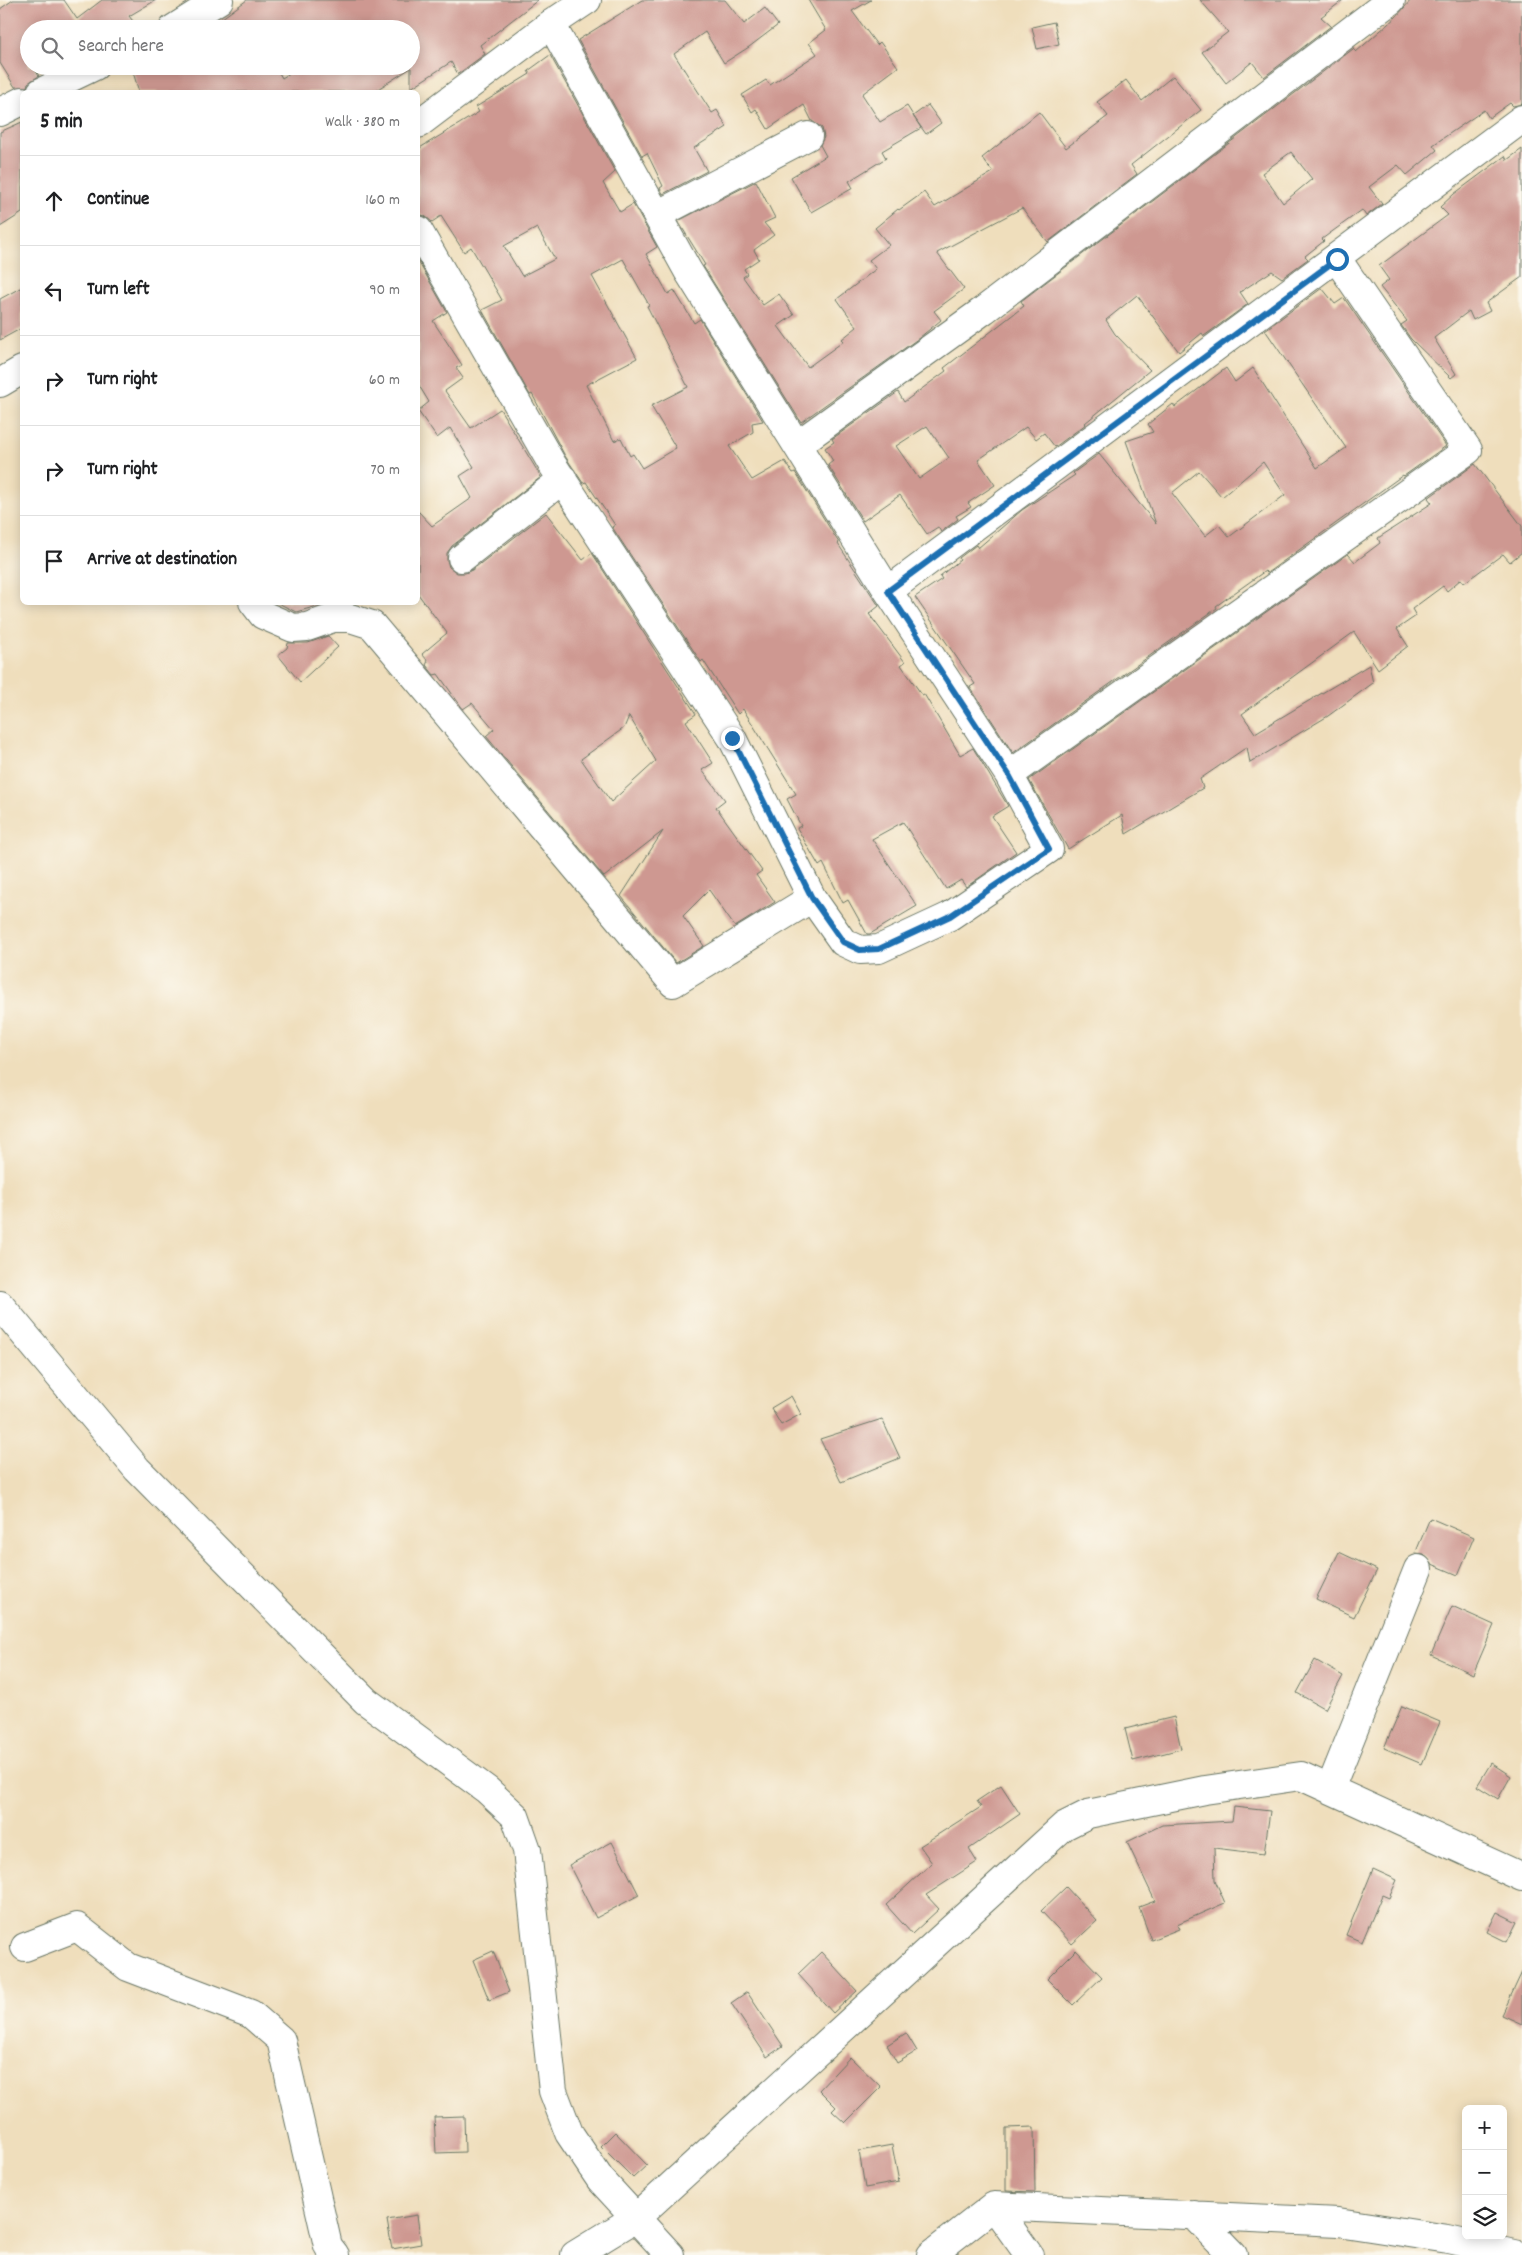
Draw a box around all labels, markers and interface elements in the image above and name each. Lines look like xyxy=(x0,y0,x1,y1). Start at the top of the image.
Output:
search box xyxy=(20,20,420,75)
icon: search xyxy=(38,34,66,62)
text: Search here xyxy=(78,34,164,61)
text: 5 min xyxy=(40,108,83,138)
text: Walk · 380 m xyxy=(325,111,400,134)
icon: ahead xyxy=(40,187,68,215)
text: Continue xyxy=(87,187,149,214)
text: 160 m xyxy=(365,189,400,212)
route start xyxy=(1326,248,1349,271)
icon: left xyxy=(40,277,68,305)
text: Turn left xyxy=(87,277,150,304)
text: 90 m xyxy=(369,279,400,302)
icon: right xyxy=(40,367,68,395)
text: Turn right xyxy=(87,367,158,394)
text: 60 m xyxy=(369,369,400,392)
icon: right xyxy=(40,457,68,485)
text: Turn right xyxy=(87,457,158,484)
text: 70 m xyxy=(370,459,400,482)
icon: arrive xyxy=(40,547,68,575)
text: Arrive at destination xyxy=(87,547,237,574)
route end xyxy=(721,727,744,750)
map controls xyxy=(1462,2105,1507,2240)
button: + xyxy=(1462,2105,1507,2150)
button: − xyxy=(1462,2150,1507,2195)
button: layers xyxy=(1462,2195,1507,2240)

